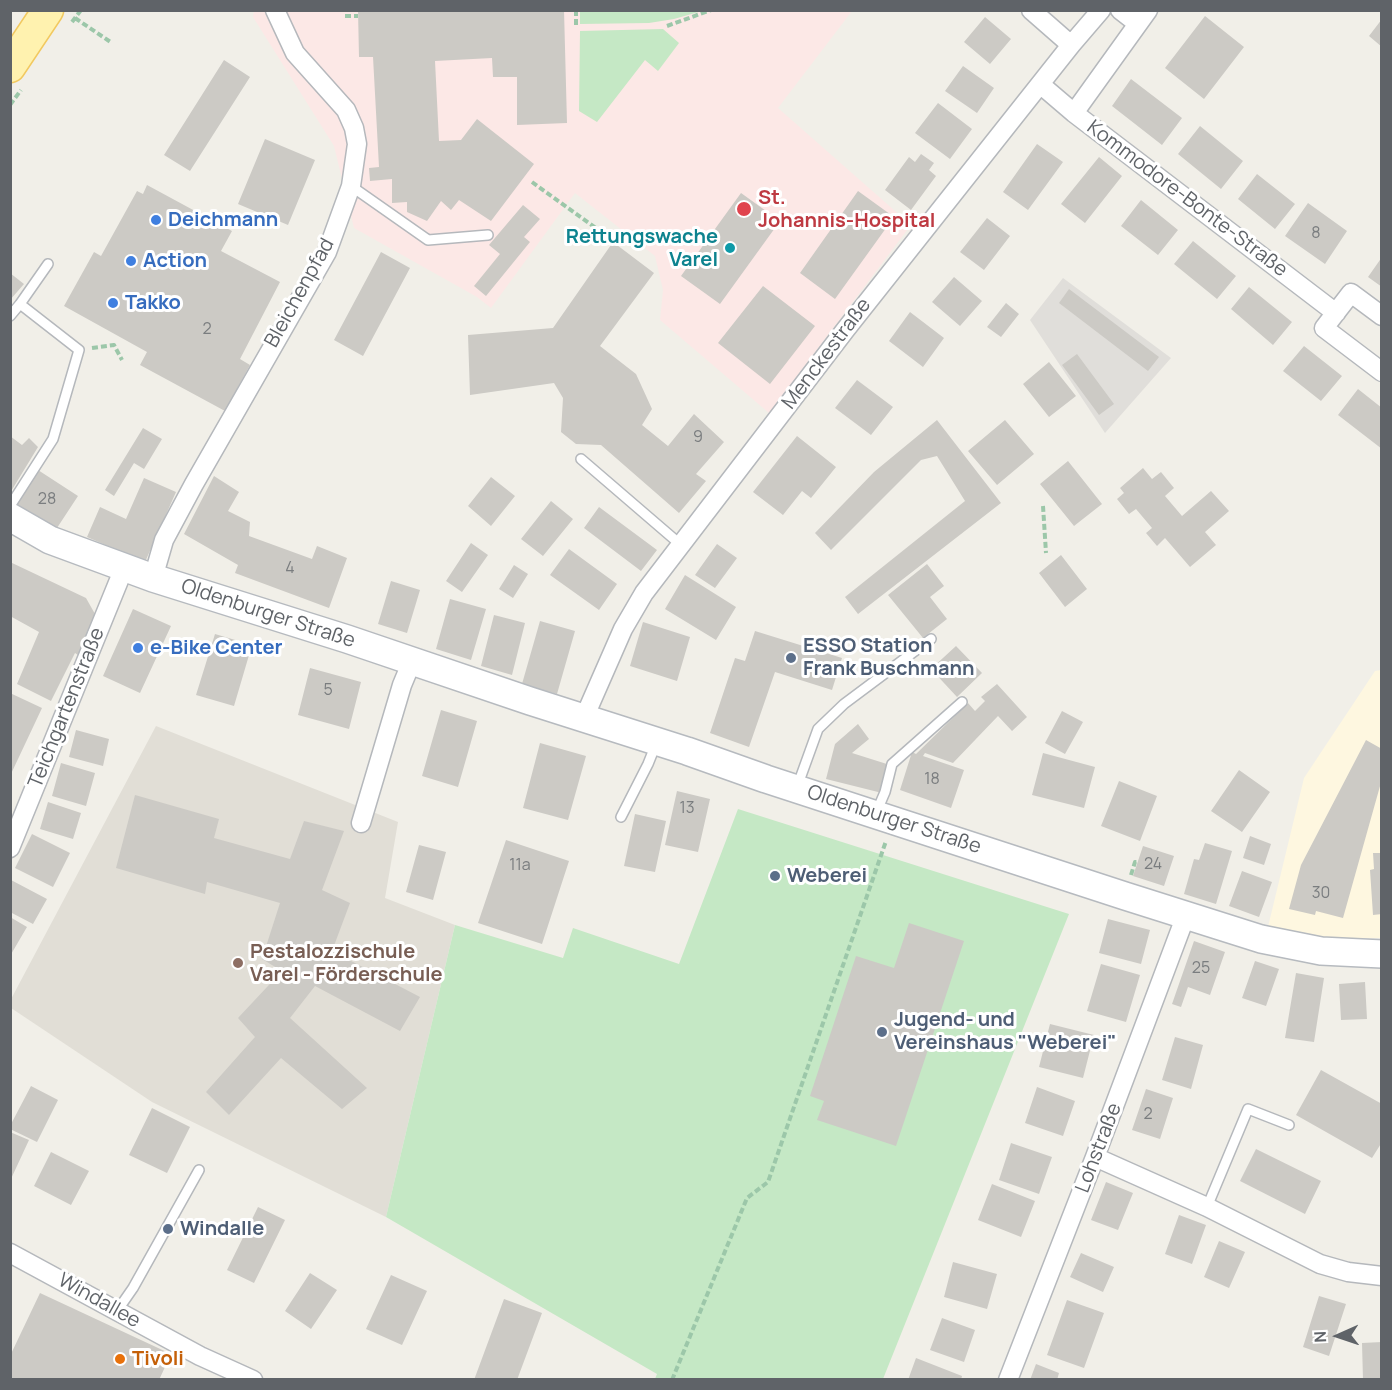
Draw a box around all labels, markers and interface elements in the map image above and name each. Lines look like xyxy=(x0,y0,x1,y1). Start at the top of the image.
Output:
street label: Kommodore-Bonte-Straße xyxy=(1082,116,1292,282)
place label: St. Johannis-Hospital xyxy=(758,186,935,233)
marker: St. Johannis-Hospital xyxy=(735,200,753,218)
place label: Deichmann xyxy=(168,208,278,232)
marker: Deichmann xyxy=(149,213,163,227)
house number: 8 xyxy=(1311,224,1321,244)
place label: Rettungswache Varel xyxy=(566,225,718,272)
street label: Bleichenpfad xyxy=(260,234,340,352)
marker: Rettungswache Varel xyxy=(723,241,737,255)
place label: Action xyxy=(143,249,207,273)
marker: Action xyxy=(124,254,138,268)
place label: Takko xyxy=(125,291,181,315)
street label: Menckestraße xyxy=(778,294,876,414)
marker: Takko xyxy=(106,296,120,310)
house number: 2 xyxy=(202,320,212,340)
house number: 9 xyxy=(693,428,703,448)
house number: 28 xyxy=(38,490,56,510)
house number: 4 xyxy=(285,559,295,579)
street label: Oldenburger Straße xyxy=(178,575,358,653)
street label: Teichgartenstraße xyxy=(24,624,110,792)
place label: ESSO Station Frank Buschmann xyxy=(803,634,974,681)
place label: e-Bike Center xyxy=(150,636,282,660)
marker: e-Bike Center xyxy=(131,641,145,655)
marker: ESSO Station Frank Buschmann xyxy=(784,651,798,665)
house number: 5 xyxy=(323,681,333,701)
house number: 18 xyxy=(924,770,940,790)
street label: Oldenburger Straße xyxy=(804,781,984,859)
house number: 13 xyxy=(679,799,695,819)
house number: 24 xyxy=(1144,855,1162,875)
house number: 11a xyxy=(509,856,531,876)
place label: Weberei xyxy=(787,864,867,888)
marker: Weberei xyxy=(768,869,782,883)
house number: 30 xyxy=(1312,884,1330,904)
place label: Pestalozzischule Varel - Förderschule xyxy=(250,940,443,987)
marker: Pestalozzischule Varel - Förderschule xyxy=(231,956,245,970)
house number: 25 xyxy=(1192,959,1210,979)
place label: Jugend- und Vereinshaus "Weberei" xyxy=(894,1008,1117,1055)
marker: Jugend- und Vereinshaus "Weberei" xyxy=(875,1025,889,1039)
street label: Lohstraße xyxy=(1071,1100,1127,1196)
house number: 2 xyxy=(1143,1105,1153,1125)
place label: Windalle xyxy=(180,1217,264,1241)
marker: Windalle xyxy=(161,1222,175,1236)
street label: Windallee xyxy=(54,1269,144,1333)
north arrow xyxy=(1308,1306,1368,1366)
text: N xyxy=(1309,1331,1331,1343)
place label: Tivoli xyxy=(132,1347,184,1371)
marker: Tivoli xyxy=(113,1352,127,1366)

